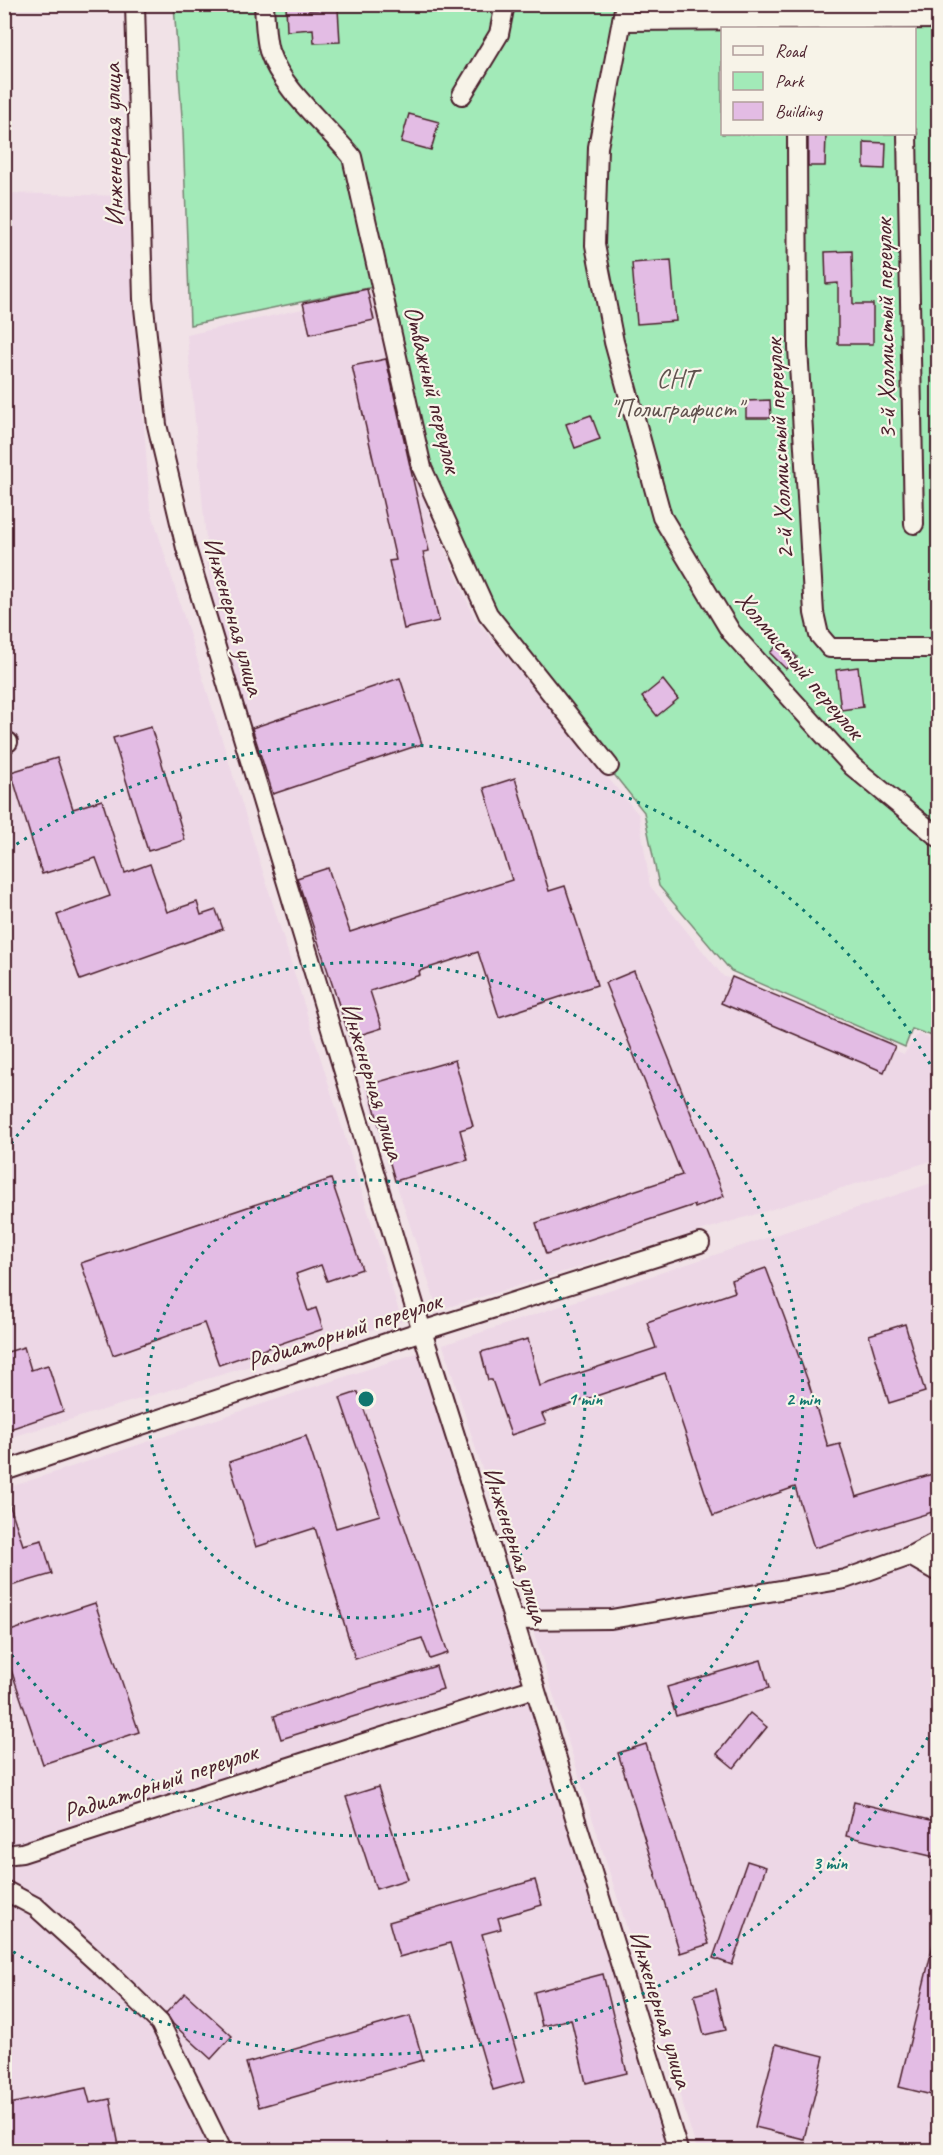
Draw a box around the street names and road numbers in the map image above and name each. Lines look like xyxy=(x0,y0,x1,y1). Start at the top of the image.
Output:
street label: Инженерная улица xyxy=(95,61,131,227)
street label: 3-й Холмистый переулок xyxy=(867,216,903,440)
street label: Отважный переулок xyxy=(396,302,470,478)
street label: 2-й Холмистый переулок xyxy=(757,335,801,560)
street label: Инженерная улица xyxy=(196,533,273,701)
street label: Холмистый переулок xyxy=(728,584,873,748)
street label: Инженерная улица xyxy=(333,998,413,1165)
street label: Радиаторный переулок xyxy=(243,1283,448,1378)
street label: Инженерная улица xyxy=(475,1462,557,1629)
street label: Радиаторный переулок xyxy=(59,1734,264,1829)
street label: Инженерная улица xyxy=(621,1926,701,2093)

